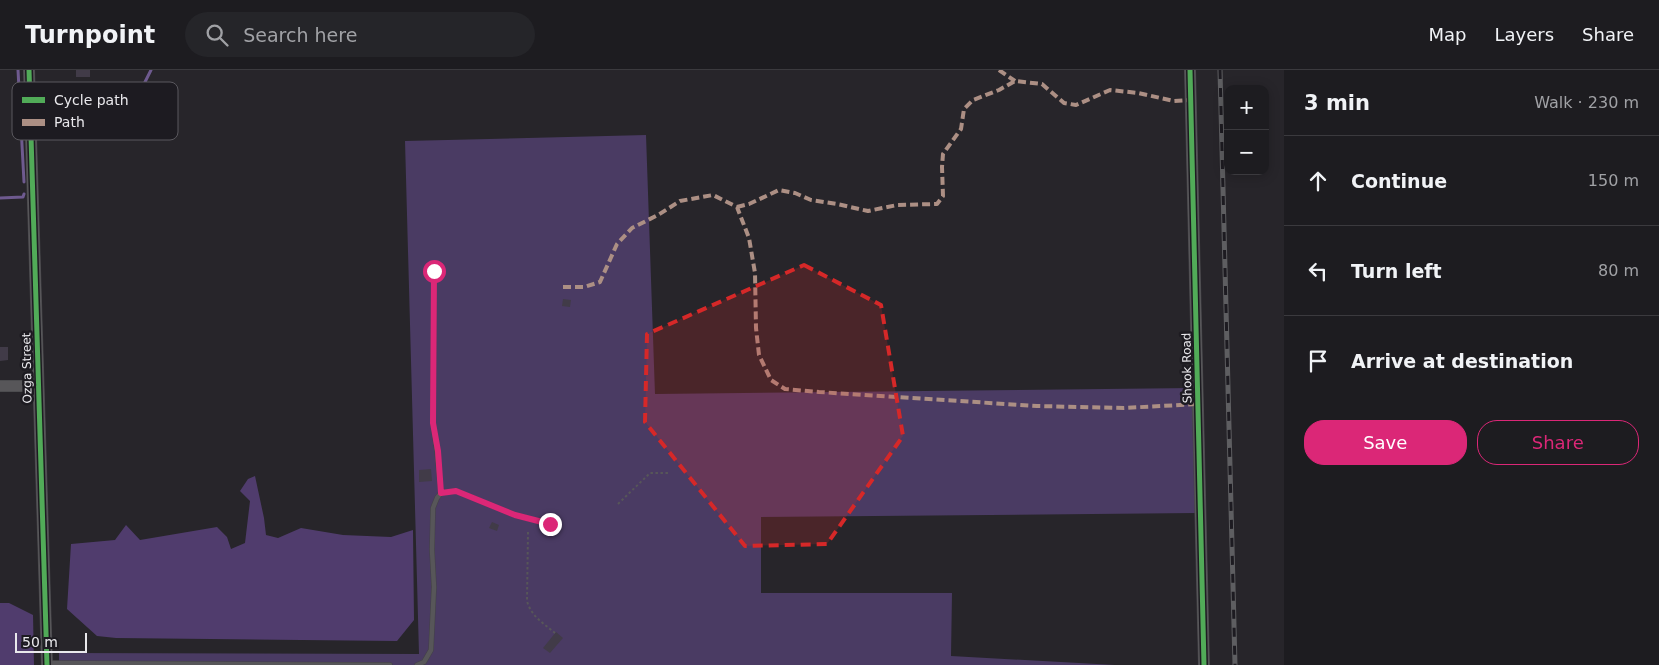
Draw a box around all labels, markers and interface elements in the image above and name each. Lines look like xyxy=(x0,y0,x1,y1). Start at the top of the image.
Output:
search box xyxy=(185,12,535,57)
text: Turnpoint xyxy=(25,21,155,49)
icon: search xyxy=(203,21,231,49)
text: Search here xyxy=(243,24,357,46)
text: Map xyxy=(1428,24,1466,45)
text: Layers xyxy=(1494,24,1554,45)
text: Share xyxy=(1582,24,1634,45)
legend xyxy=(12,82,178,140)
map controls xyxy=(1224,85,1269,175)
button: + xyxy=(1224,85,1269,130)
text: 3 min xyxy=(1304,91,1370,115)
text: Cycle path xyxy=(54,92,129,108)
text: Walk · 230 m xyxy=(1534,93,1639,112)
text: Path xyxy=(54,114,85,130)
button: − xyxy=(1224,130,1269,175)
icon: ahead xyxy=(1304,167,1332,195)
text: Continue xyxy=(1351,170,1447,192)
text: 150 m xyxy=(1588,171,1639,190)
icon: left xyxy=(1304,257,1332,285)
route start xyxy=(423,260,446,283)
text: Turn left xyxy=(1351,260,1442,282)
text: 80 m xyxy=(1598,261,1639,280)
street label: Ozga Street xyxy=(19,332,35,404)
street label: Shook Road xyxy=(1179,332,1195,404)
icon: arrive xyxy=(1304,347,1332,375)
text: Arrive at destination xyxy=(1351,350,1573,372)
button: Save xyxy=(1304,420,1467,465)
button: Share xyxy=(1477,420,1639,465)
route end xyxy=(539,513,562,536)
scale bar xyxy=(15,630,88,653)
text: 50 m xyxy=(22,634,58,650)

